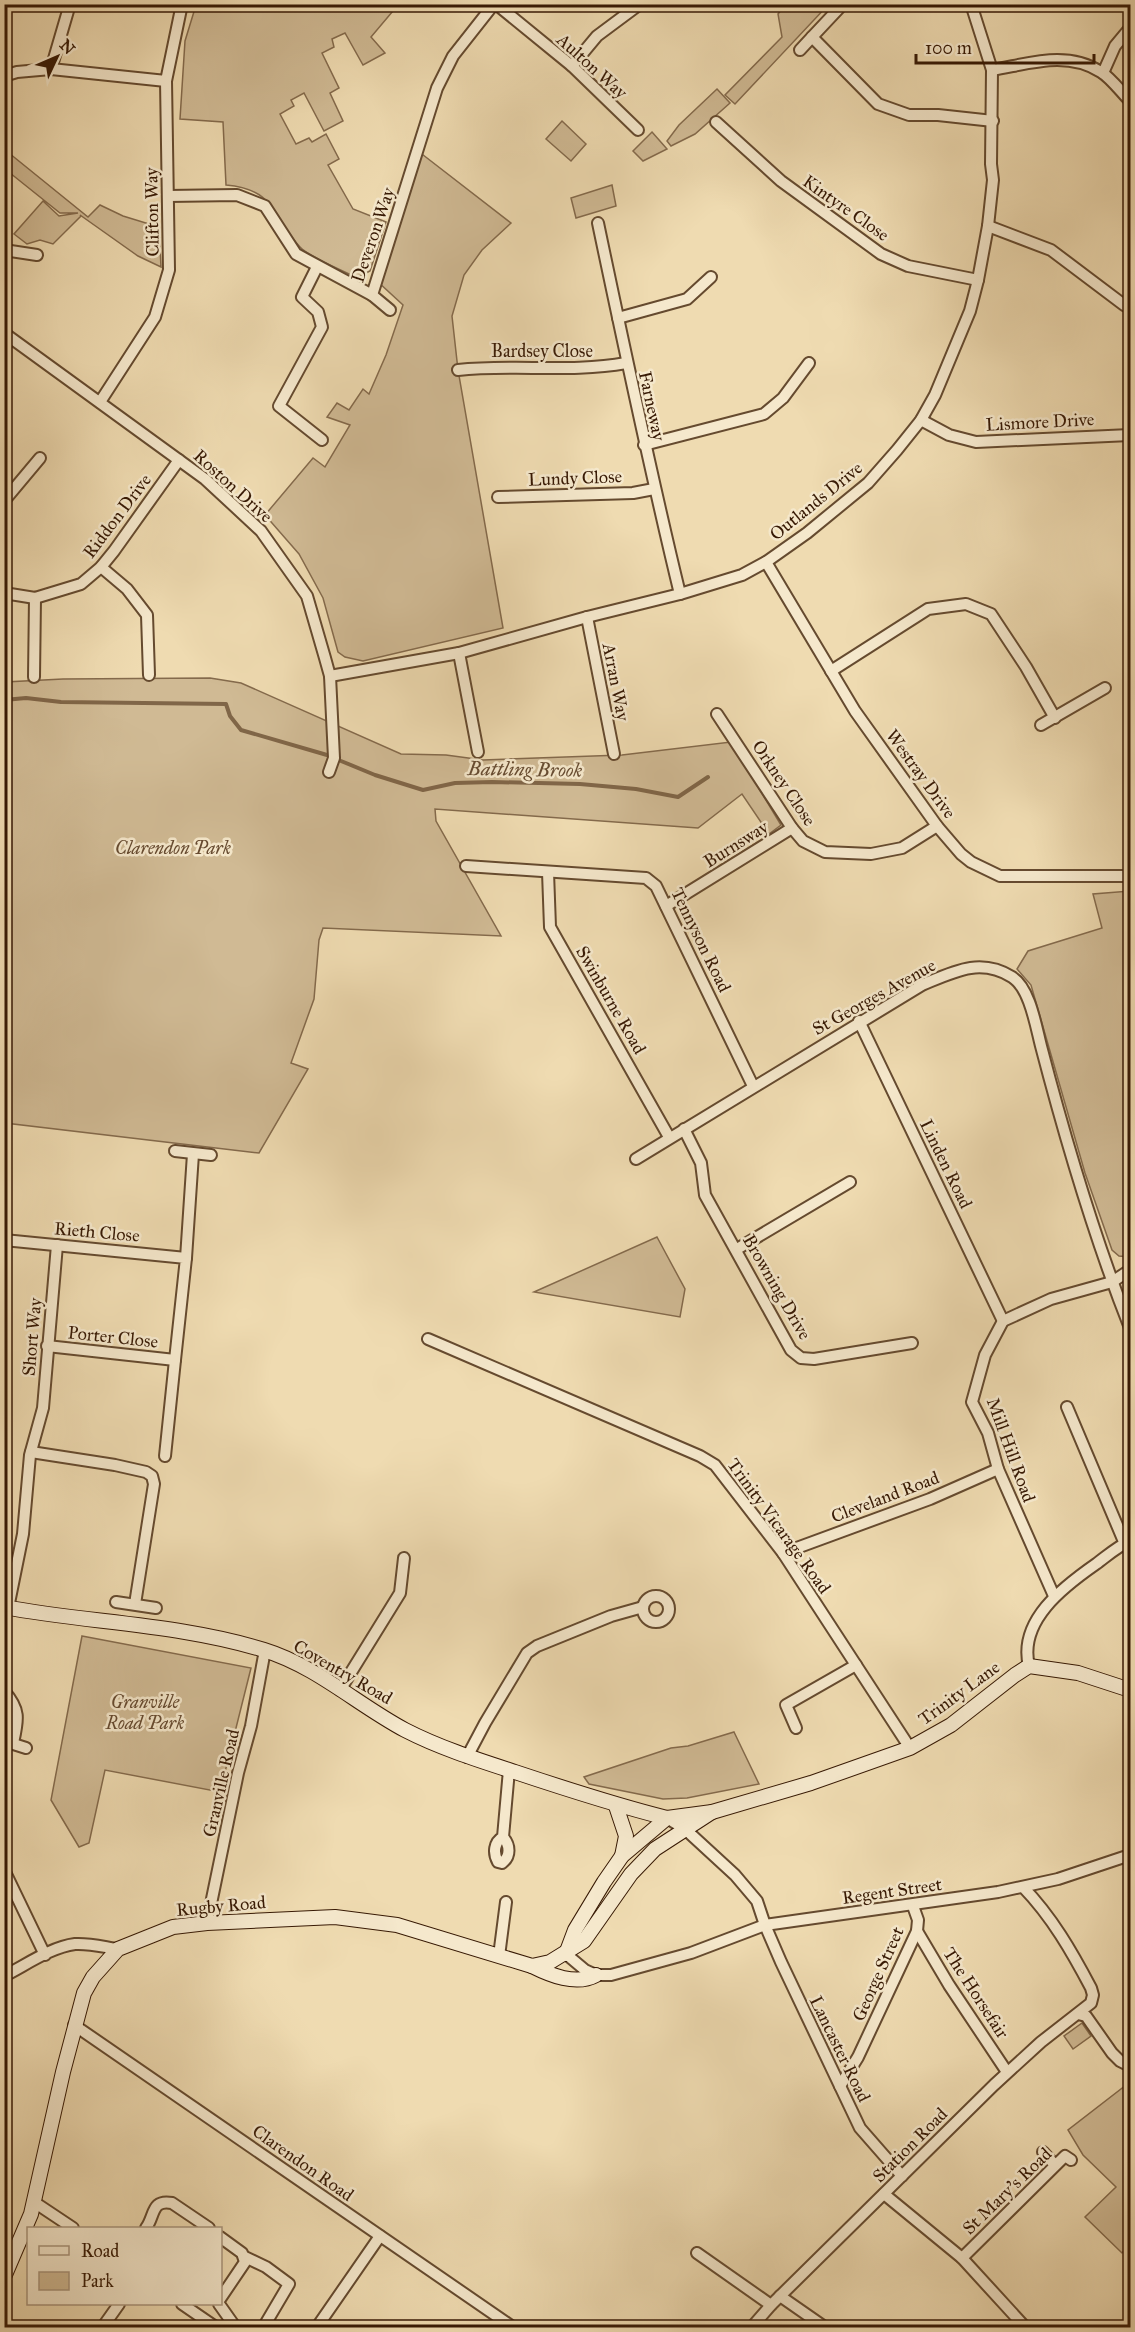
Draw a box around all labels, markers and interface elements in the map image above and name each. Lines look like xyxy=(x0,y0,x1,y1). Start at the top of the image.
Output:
north arrow xyxy=(27,27,87,87)
scale bar xyxy=(916,27,1094,65)
street label: Aulton Way xyxy=(551,28,632,104)
text: N xyxy=(56,35,79,59)
text: 100 m xyxy=(925,37,972,59)
street label: Clifton Way xyxy=(140,167,164,257)
street label: Kintyre Close xyxy=(799,170,893,246)
street label: Deveron Way xyxy=(346,184,400,285)
street label: Bardsey Close xyxy=(491,340,593,362)
street label: Farneway xyxy=(634,369,670,443)
street label: Lismore Drive xyxy=(985,408,1095,436)
street label: Roston Drive xyxy=(189,445,277,527)
street label: Outlands Drive xyxy=(765,457,867,545)
street label: Lundy Close xyxy=(528,465,622,491)
street label: Riddon Drive xyxy=(78,469,156,563)
street label: Arran Way xyxy=(597,640,634,723)
street label: Westray Drive xyxy=(881,725,961,823)
street label: Orkney Close xyxy=(747,736,821,830)
water label: Battling Brook xyxy=(466,756,583,782)
street label: Burnsway xyxy=(700,815,773,872)
park label: Clarendon Park xyxy=(115,837,231,859)
street label: Tennyson Road xyxy=(666,884,736,996)
street label: Swinburne Road xyxy=(571,942,651,1058)
street label: St Georges Avenue xyxy=(809,954,940,1041)
street label: Linden Road xyxy=(915,1116,977,1212)
street label: Rieth Close xyxy=(53,1217,141,1247)
street label: Browning Drive xyxy=(737,1231,816,1344)
street label: Short Way xyxy=(18,1296,46,1377)
street label: Porter Close xyxy=(67,1321,159,1353)
street label: Mill Hill Road xyxy=(982,1395,1040,1505)
street label: Trinity Vicarage Road xyxy=(722,1454,835,1599)
street label: Cleveland Road xyxy=(828,1466,942,1528)
street label: Coventry Road xyxy=(290,1635,396,1709)
street label: Trinity Lane xyxy=(914,1656,1004,1730)
park label: Granville Road Park xyxy=(105,1691,184,1734)
street label: Granville Road xyxy=(198,1727,244,1839)
street label: Regent Street xyxy=(841,1873,944,1910)
street label: Rugby Road xyxy=(175,1891,267,1922)
street label: George Street xyxy=(847,1923,910,2025)
street label: The Horsefair xyxy=(938,1943,1014,2043)
street label: Lancaster Road xyxy=(805,1992,875,2106)
street label: Station Road xyxy=(868,2103,952,2187)
street label: Clarendon Road xyxy=(248,2120,358,2206)
street label: St Mary's Road xyxy=(958,2143,1056,2239)
legend xyxy=(27,2227,222,2305)
text: Road xyxy=(81,2240,119,2262)
text: Park xyxy=(81,2270,114,2292)

